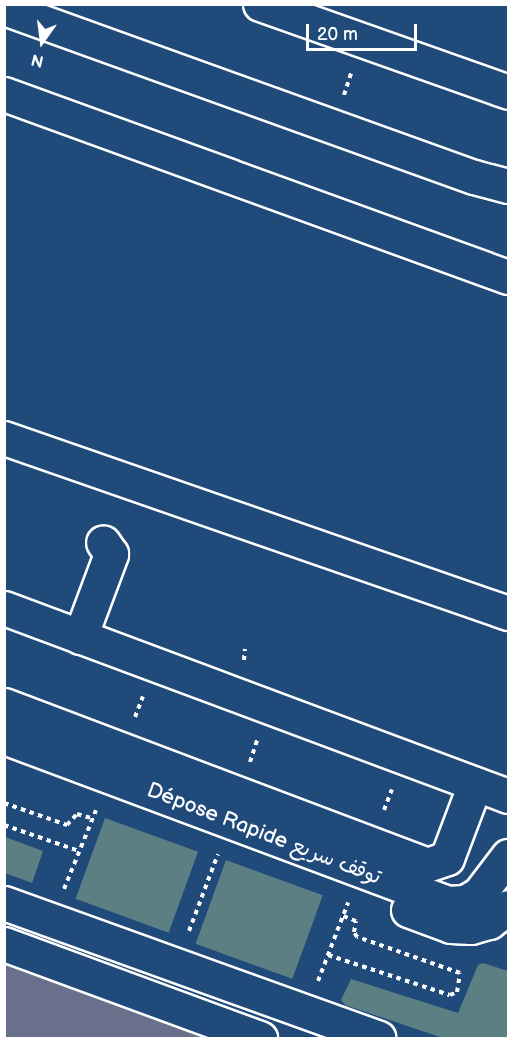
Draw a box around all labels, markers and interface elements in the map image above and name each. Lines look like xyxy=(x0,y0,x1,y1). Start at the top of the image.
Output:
north arrow xyxy=(12,12,72,72)
scale bar xyxy=(309,12,420,50)
text: 20 m xyxy=(317,24,358,45)
text: N xyxy=(29,49,46,71)
street label: Dépose Rapide توقف سريع xyxy=(143,778,385,890)

